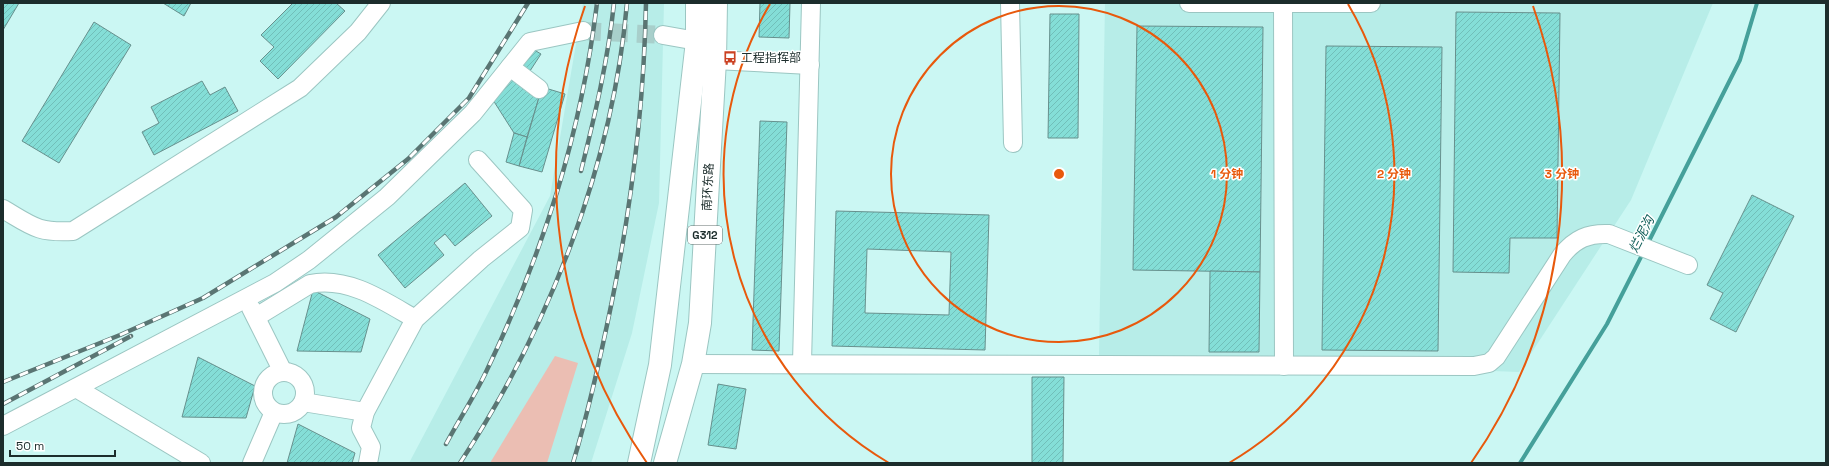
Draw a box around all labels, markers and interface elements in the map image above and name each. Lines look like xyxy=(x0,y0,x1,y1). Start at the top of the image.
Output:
bus stop icon: 工程指挥部 xyxy=(722,50,738,66)
place label: 工程指挥部 xyxy=(741,50,801,66)
street label: 南环东路 xyxy=(699,163,717,211)
text: 1 分钟 xyxy=(1211,166,1243,182)
text: 2 分钟 xyxy=(1377,166,1411,182)
text: 3 分钟 xyxy=(1545,166,1579,182)
centre of rings xyxy=(1052,167,1066,181)
water label: 烂泥沟 xyxy=(1625,211,1659,255)
road number: G312 xyxy=(688,226,722,244)
scale bar xyxy=(10,432,115,458)
text: 50 m xyxy=(16,438,44,454)

